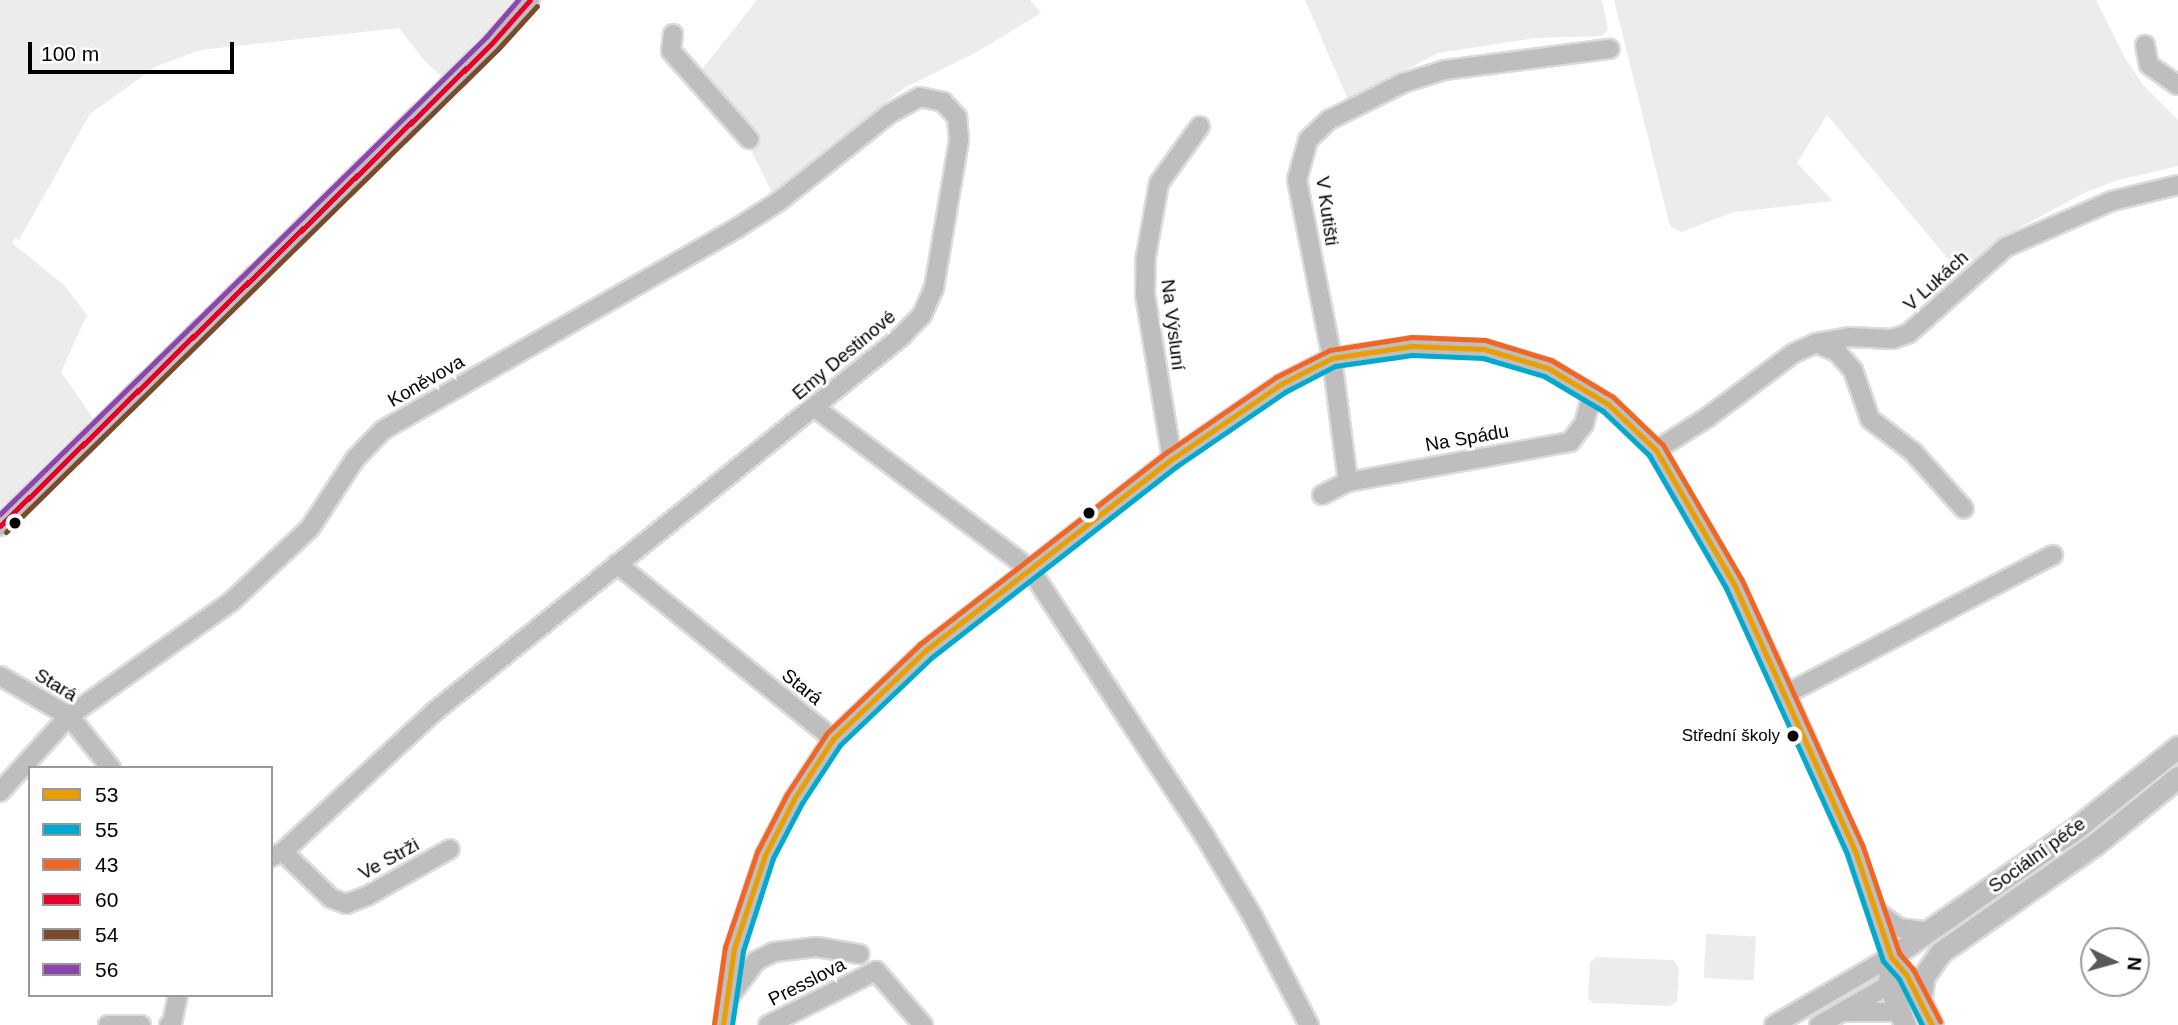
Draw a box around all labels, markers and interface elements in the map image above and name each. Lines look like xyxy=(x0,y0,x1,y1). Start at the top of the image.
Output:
scale bar xyxy=(32,28,238,72)
text: 100 m xyxy=(41,42,99,65)
street label: V Kutišti xyxy=(1311,175,1343,247)
street label: V Lukách xyxy=(1899,246,1973,316)
street label: Na Výsluní xyxy=(1156,278,1190,372)
street label: Emy Destinové xyxy=(788,305,900,405)
street label: Koněvova xyxy=(384,350,468,412)
street label: Na Spádu xyxy=(1423,419,1511,457)
unlabelled marker xyxy=(1082,506,1096,520)
unlabelled marker xyxy=(8,516,22,530)
street label: Stará xyxy=(31,664,81,706)
street label: Stará xyxy=(777,664,827,710)
place label: Střední školy xyxy=(1682,726,1780,746)
marker: Střední školy xyxy=(1786,729,1800,743)
legend xyxy=(28,766,273,997)
text: 53 xyxy=(95,783,118,806)
street label: Sociální péče xyxy=(1984,812,2090,898)
text: 55 xyxy=(95,818,118,841)
street label: Ve Strži xyxy=(355,833,423,885)
text: 43 xyxy=(95,853,118,876)
text: 60 xyxy=(95,888,118,911)
text: 54 xyxy=(95,923,118,946)
north arrow xyxy=(2080,927,2150,997)
street label: Presslova xyxy=(765,953,849,1011)
text: N xyxy=(2123,956,2145,971)
text: 56 xyxy=(95,958,118,981)

